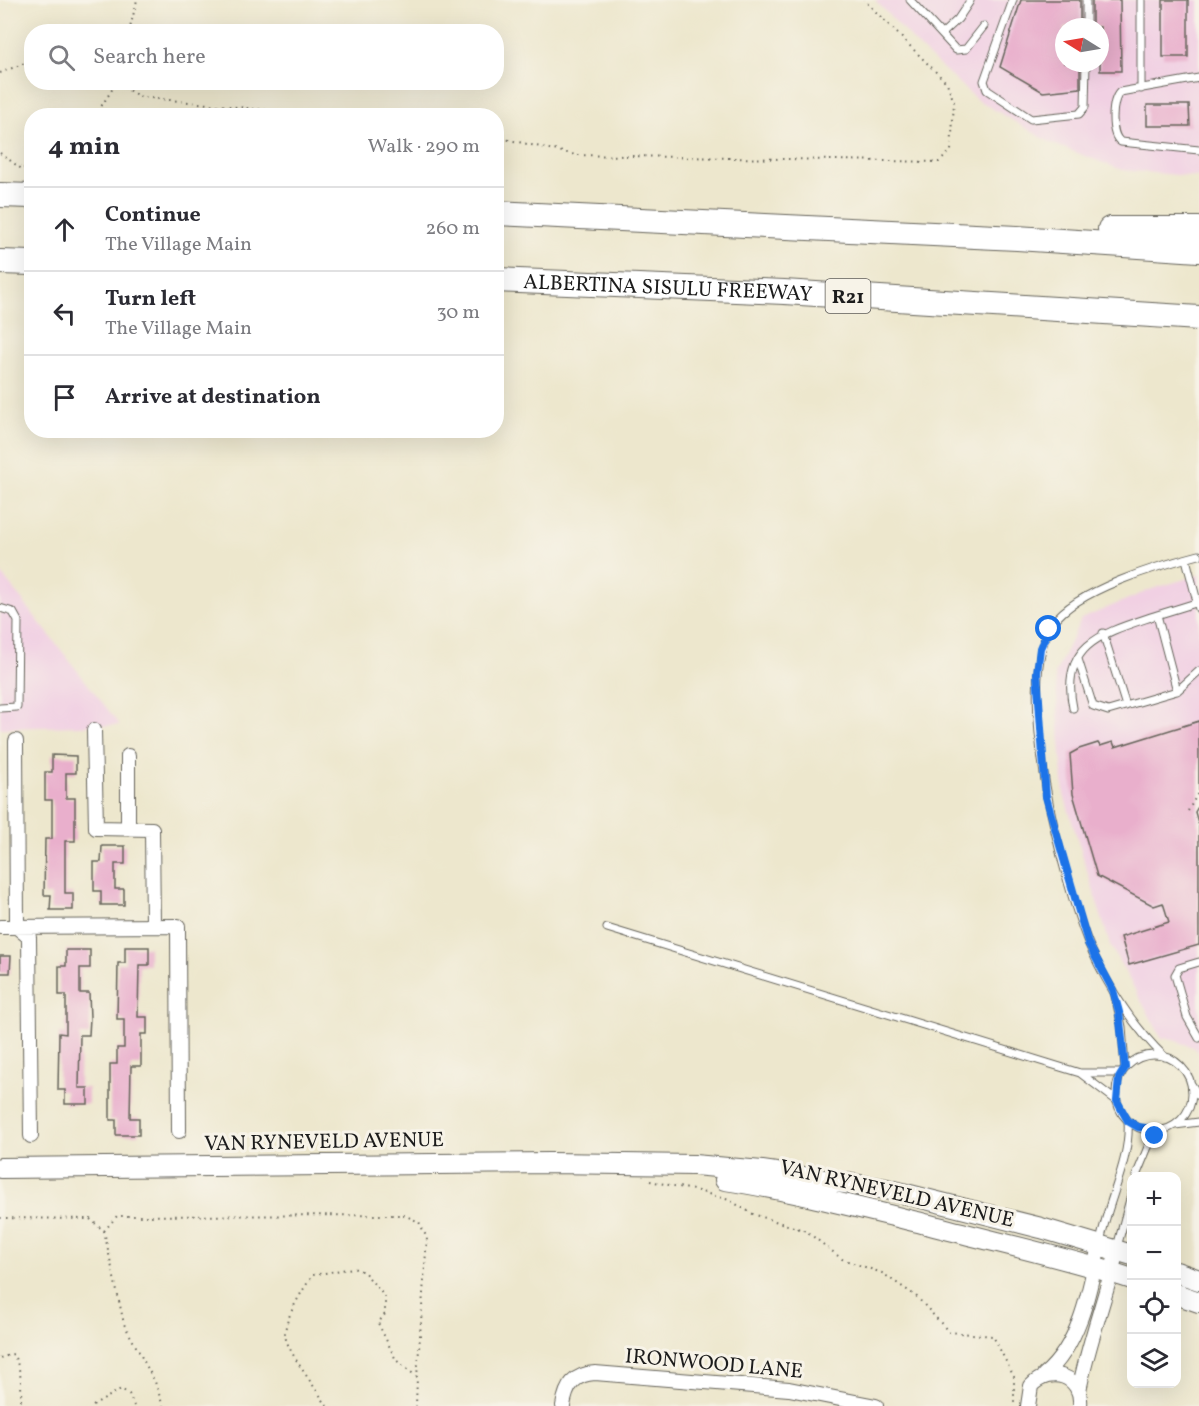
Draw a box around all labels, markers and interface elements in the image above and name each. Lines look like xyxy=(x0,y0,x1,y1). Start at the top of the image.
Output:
north arrow xyxy=(1055,18,1109,72)
search box xyxy=(24,24,504,90)
icon: search xyxy=(45,41,78,74)
text: Search here xyxy=(93,42,206,73)
text: 4 min xyxy=(48,129,120,165)
text: Walk · 290 m xyxy=(368,133,480,161)
text: Continue xyxy=(105,200,201,231)
icon: ahead xyxy=(48,213,81,246)
text: 260 m xyxy=(425,215,480,243)
text: The Village Main xyxy=(105,231,252,259)
street label: ALBERTINA SISULU FREEWAY xyxy=(523,268,813,310)
road number: R21 xyxy=(826,279,870,313)
text: Turn left xyxy=(105,284,196,315)
icon: left xyxy=(48,297,81,330)
text: 30 m xyxy=(436,299,480,327)
text: The Village Main xyxy=(105,315,252,343)
icon: arrive xyxy=(48,381,81,414)
text: Arrive at destination xyxy=(105,382,321,413)
route start xyxy=(1035,615,1061,641)
route end xyxy=(1141,1122,1167,1148)
street label: VAN RYNEVELD AVENUE xyxy=(204,1126,444,1159)
street label: VAN RYNEVELD AVENUE xyxy=(777,1153,1017,1236)
map controls xyxy=(1127,1172,1181,1388)
button: + xyxy=(1127,1172,1181,1226)
button: − xyxy=(1127,1226,1181,1280)
button: locate xyxy=(1127,1280,1181,1334)
button: layers xyxy=(1127,1334,1181,1388)
street label: IRONWOOD LANE xyxy=(624,1342,804,1387)

